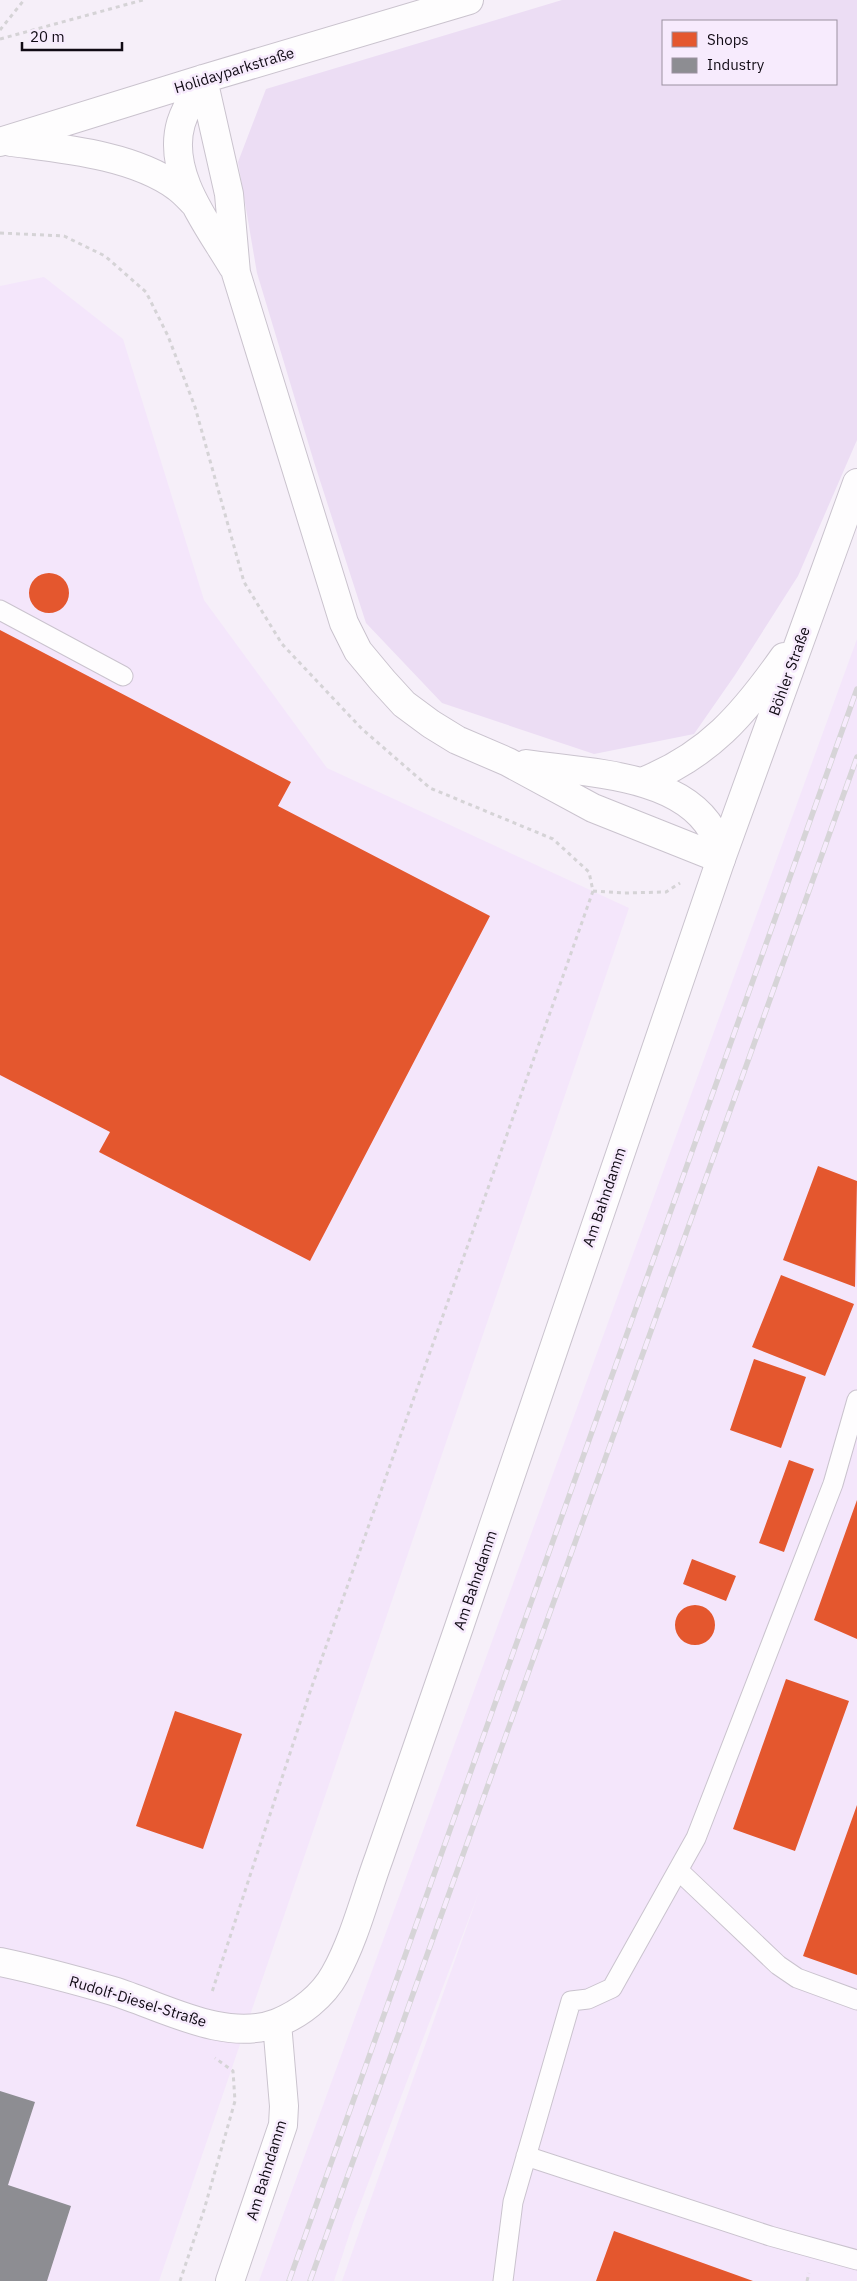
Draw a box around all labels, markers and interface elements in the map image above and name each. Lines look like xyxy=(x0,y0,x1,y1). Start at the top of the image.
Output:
scale bar xyxy=(22,20,122,52)
legend xyxy=(662,20,837,85)
text: 20 m xyxy=(30,27,65,46)
text: Shops xyxy=(707,30,749,49)
street label: Holidayparkstraße xyxy=(172,43,296,97)
text: Industry xyxy=(707,55,765,74)
street label: Böhler Straße xyxy=(764,624,814,718)
street label: Am Bahndamm xyxy=(578,1145,630,1249)
street label: Am Bahndamm xyxy=(449,1528,501,1632)
street label: Rudolf-Diesel-Straße xyxy=(67,1971,209,2031)
street label: Am Bahndamm xyxy=(242,2117,290,2223)

